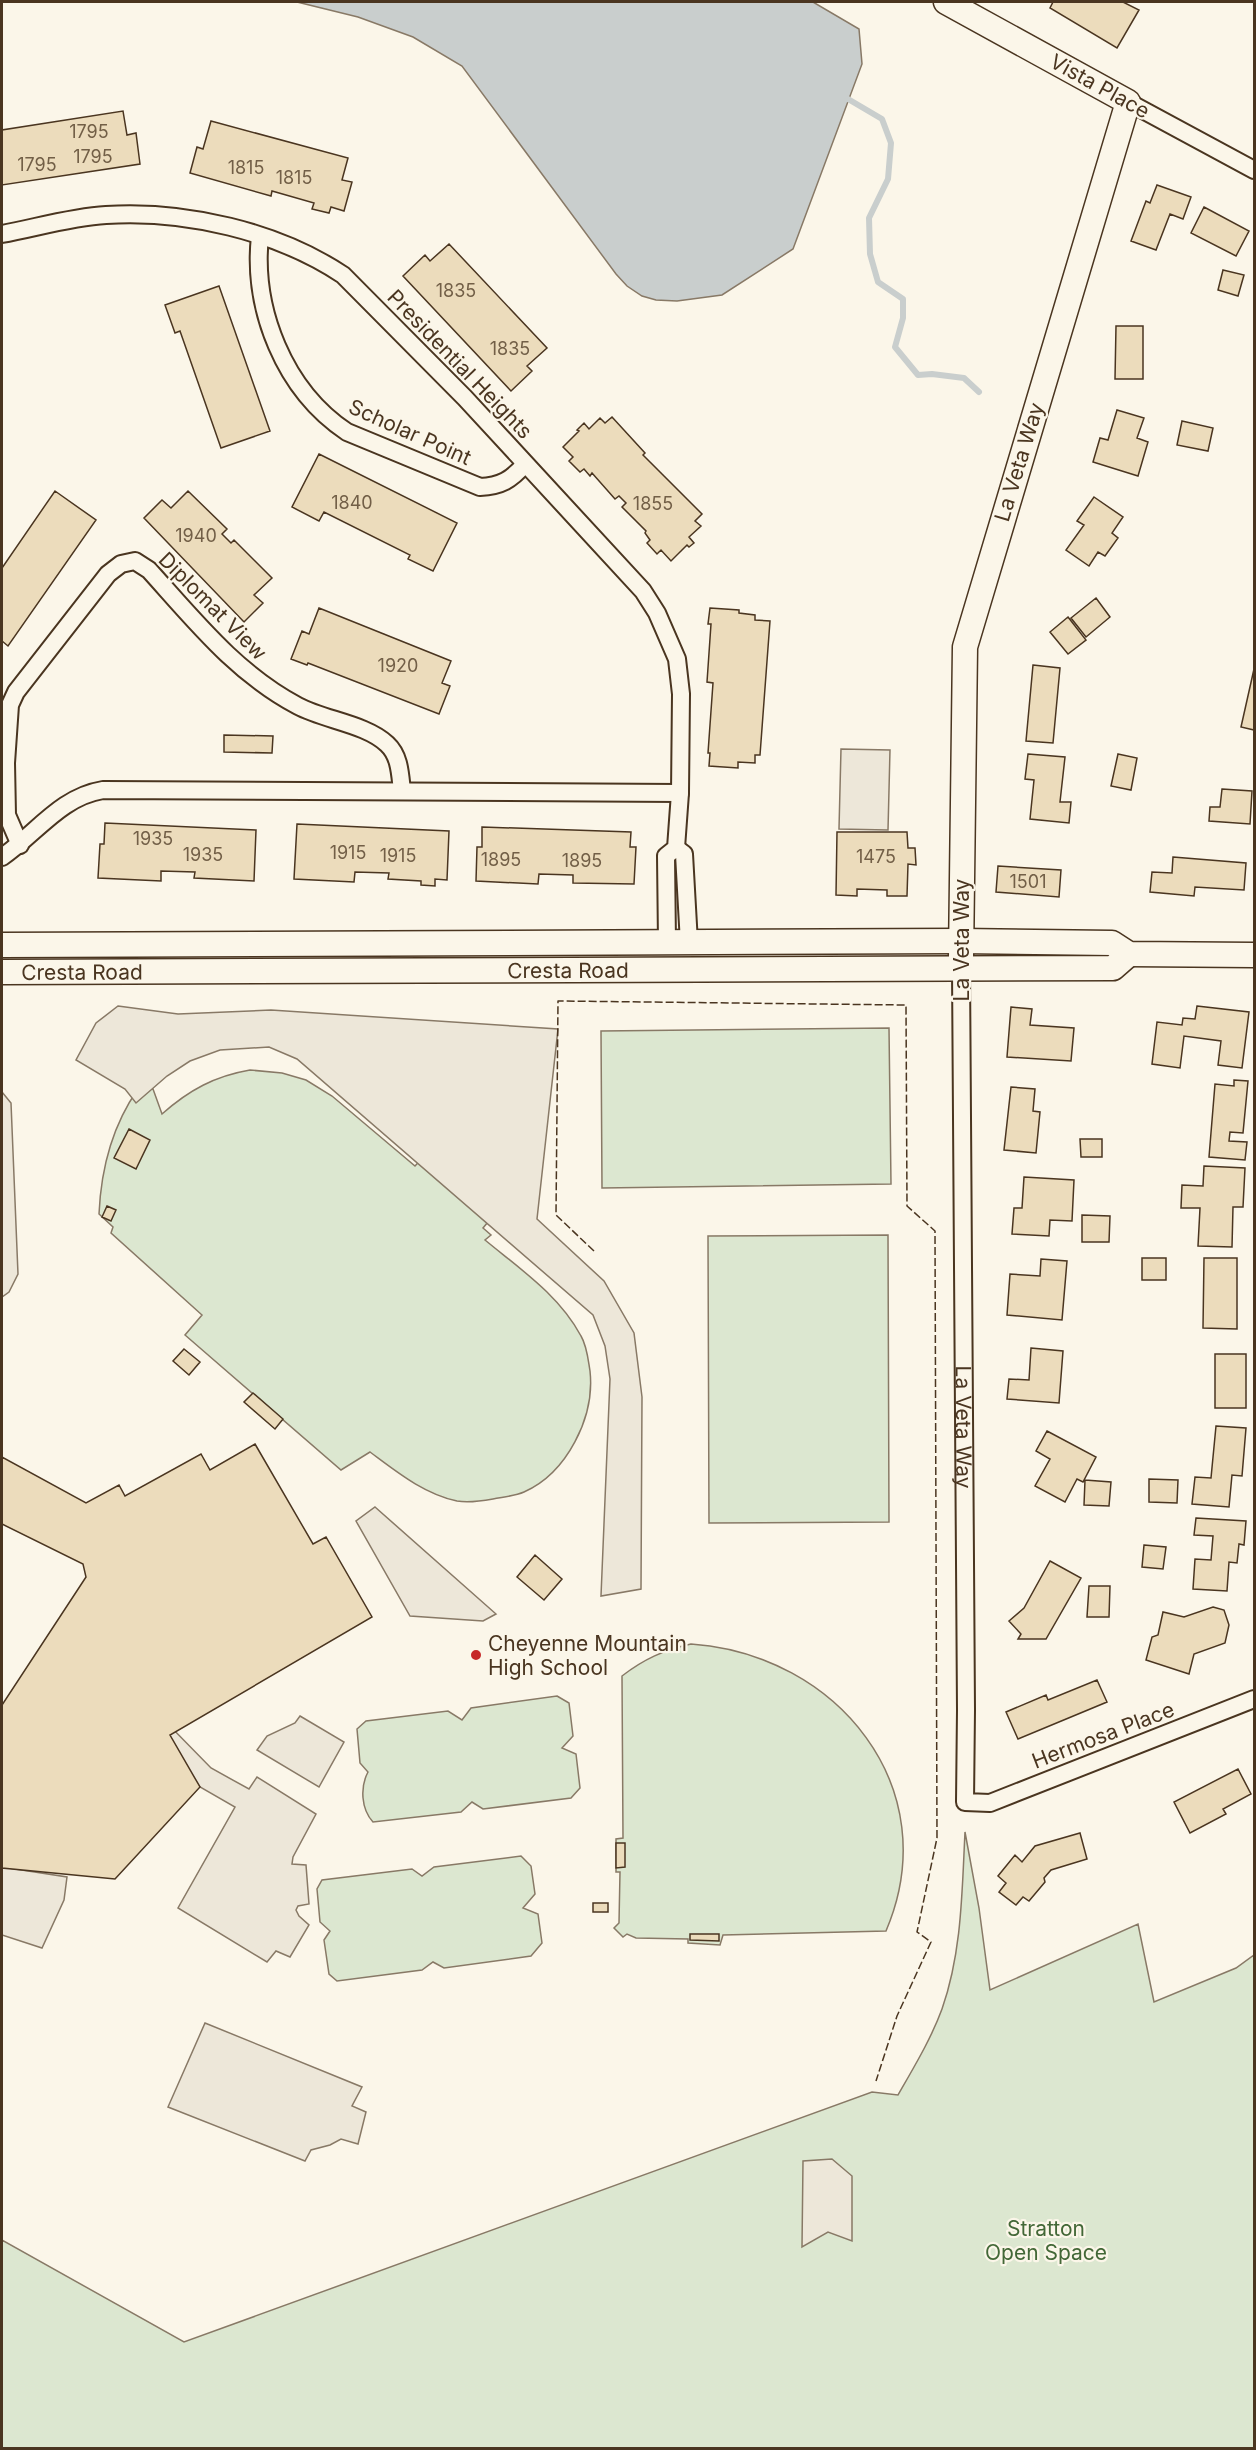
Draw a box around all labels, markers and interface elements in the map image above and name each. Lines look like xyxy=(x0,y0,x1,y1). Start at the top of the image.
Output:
street label: Vista Place xyxy=(1046,48,1154,124)
house number: 1795 xyxy=(69,121,109,142)
house number: 1795 xyxy=(73,146,113,167)
house number: 1795 xyxy=(17,154,57,175)
house number: 1815 xyxy=(228,157,264,178)
house number: 1815 xyxy=(276,167,312,188)
house number: 1835 xyxy=(436,280,476,301)
street label: Presidential Heights xyxy=(382,284,538,444)
house number: 1835 xyxy=(490,338,530,359)
street label: Scholar Point xyxy=(345,394,475,470)
street label: La Veta Way xyxy=(989,399,1049,524)
house number: 1840 xyxy=(331,492,373,513)
house number: 1855 xyxy=(633,493,673,514)
house number: 1940 xyxy=(175,525,217,546)
street label: Diplomat View xyxy=(154,547,272,665)
house number: 1920 xyxy=(378,655,418,676)
house number: 1935 xyxy=(133,828,173,849)
house number: 1915 xyxy=(330,842,366,863)
house number: 1935 xyxy=(183,844,223,865)
house number: 1915 xyxy=(380,845,416,866)
house number: 1475 xyxy=(856,846,896,867)
house number: 1895 xyxy=(481,849,521,870)
house number: 1895 xyxy=(562,850,602,871)
house number: 1501 xyxy=(1010,871,1046,892)
street label: La Veta Way xyxy=(949,878,974,1001)
street label: Cresta Road xyxy=(507,957,629,983)
street label: Cresta Road xyxy=(21,959,143,984)
street label: La Veta Way xyxy=(951,1365,977,1489)
place label: Cheyenne Mountain High School xyxy=(488,1631,687,1680)
marker: Cheyenne Mountain High School xyxy=(469,1648,483,1662)
street label: Hermosa Place xyxy=(1028,1696,1178,1774)
park label: Stratton Open Space xyxy=(985,2216,1107,2265)

